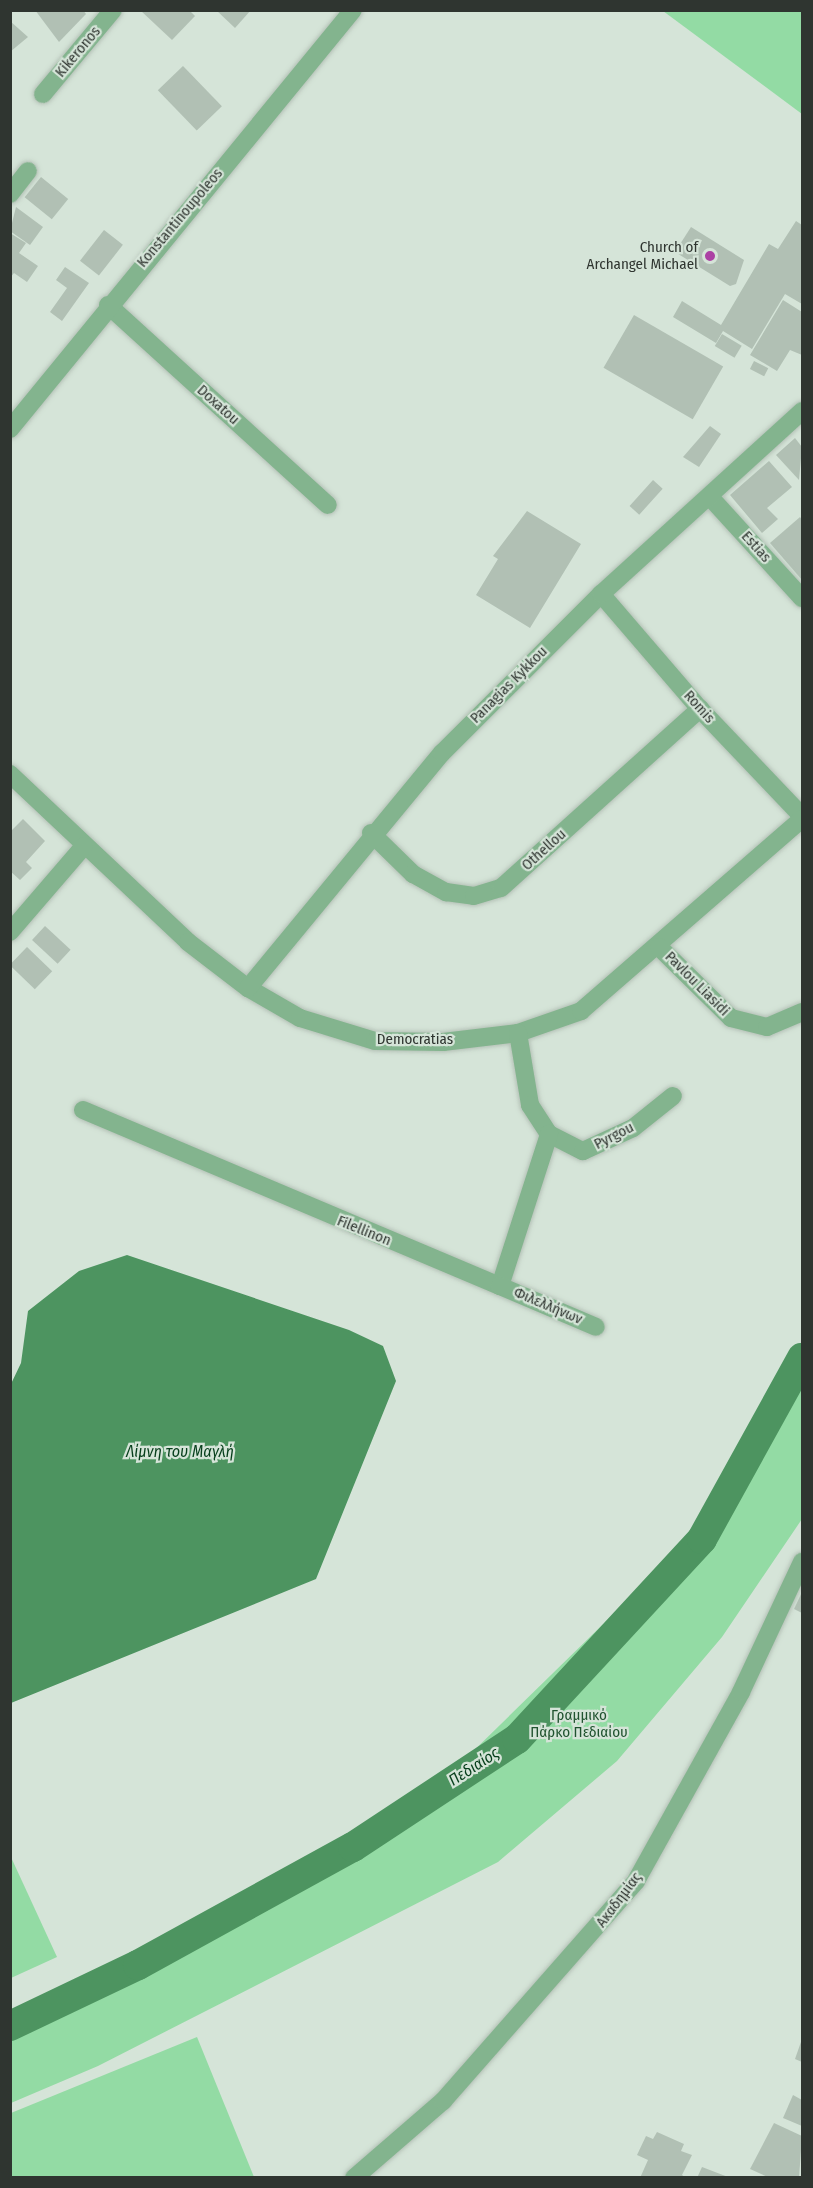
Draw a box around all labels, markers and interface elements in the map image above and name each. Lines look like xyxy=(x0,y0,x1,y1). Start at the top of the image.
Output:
street label: Kikeronos xyxy=(52,23,104,81)
street label: Konstantinoupoleos xyxy=(133,165,227,271)
place label: Church of Archangel Michael xyxy=(587,238,698,273)
marker: Church of Archangel Michael xyxy=(703,249,717,263)
street label: Doxatou xyxy=(193,381,243,429)
street label: Estias xyxy=(737,528,775,566)
street label: Panagias Kykkou xyxy=(467,643,551,727)
street label: Romis xyxy=(680,687,718,727)
street label: Othellou xyxy=(518,826,570,874)
street label: Pavlou Liasidi xyxy=(661,948,733,1020)
street label: Democratias xyxy=(377,1031,453,1049)
street label: Pyrgou xyxy=(591,1118,637,1154)
street label: Filellinon xyxy=(334,1212,394,1250)
street label: Φιλελλήνων xyxy=(511,1284,585,1328)
water label: Λίμνη του Μαγλή xyxy=(126,1442,234,1462)
park label: Γραμμικό Πάρκο Πεδιαίου xyxy=(530,1706,628,1741)
water label: Πεδιαίος xyxy=(445,1744,503,1790)
street label: Ακαδημίας xyxy=(592,1869,646,1931)

